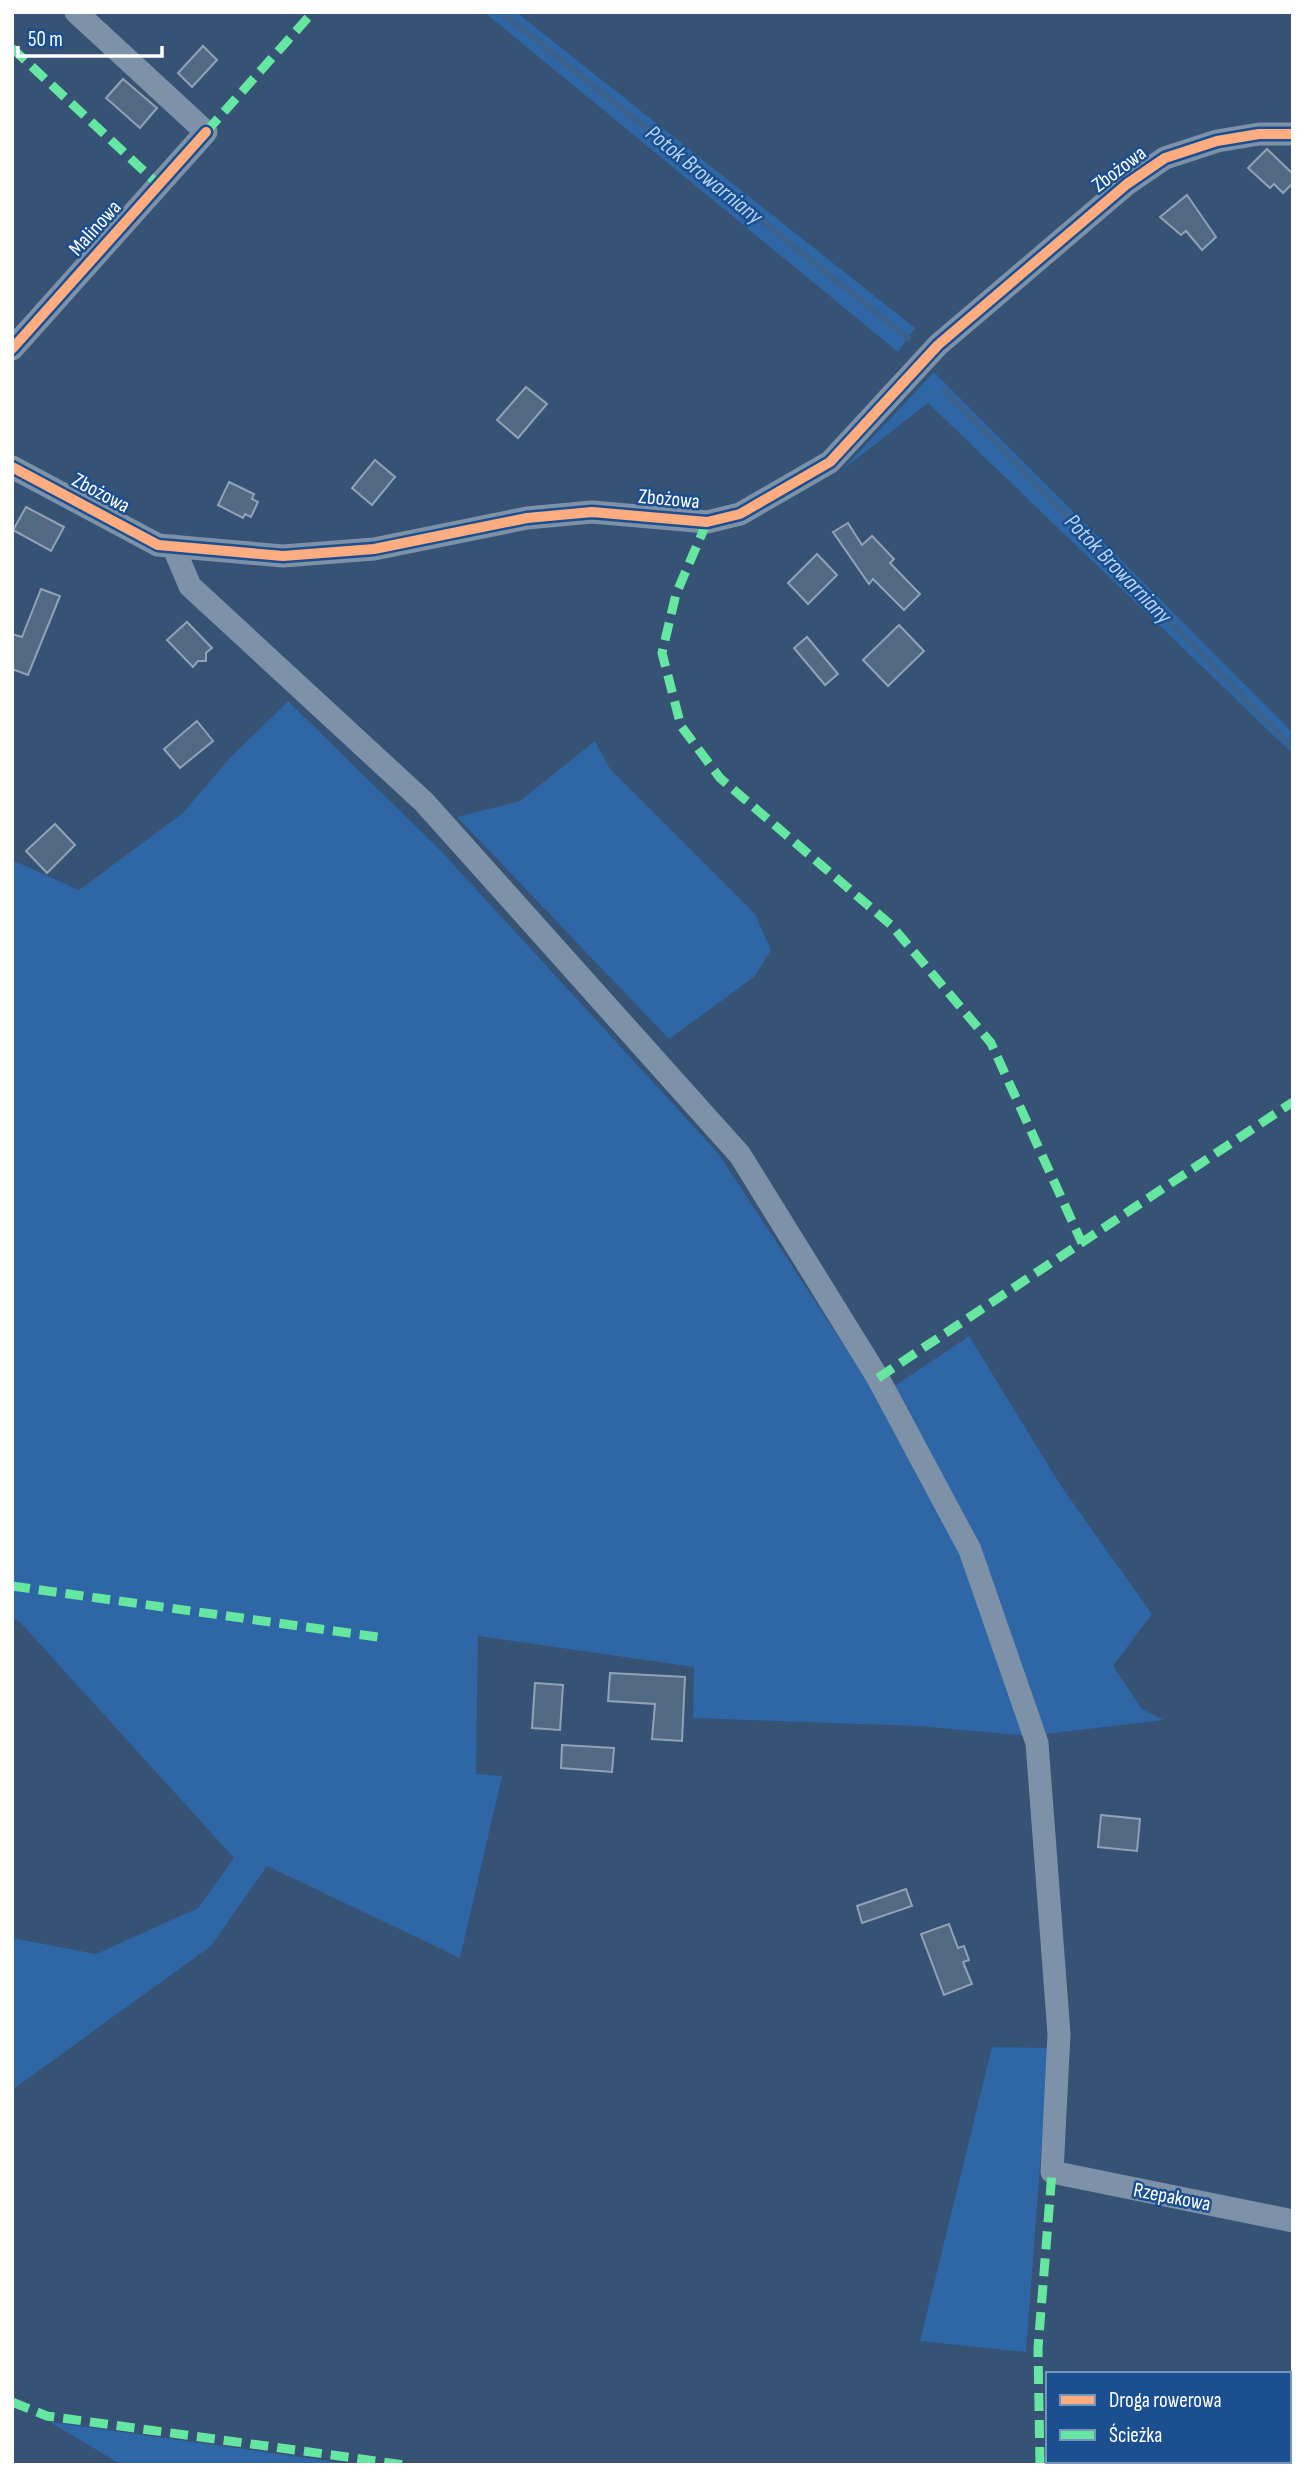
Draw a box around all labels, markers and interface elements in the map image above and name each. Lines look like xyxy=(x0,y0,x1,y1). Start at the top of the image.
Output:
scale bar xyxy=(18,14,161,58)
text: 50 m xyxy=(28,27,63,52)
water label: Potok Browarniany xyxy=(640,119,769,231)
street label: Zbożowa xyxy=(1087,141,1151,197)
street label: Malinowa xyxy=(64,195,126,261)
street label: Zbożowa xyxy=(68,468,134,518)
street label: Zbożowa xyxy=(637,484,701,514)
water label: Potok Browarniany xyxy=(1058,508,1178,631)
street label: Rzepakowa xyxy=(1131,2177,1213,2217)
legend xyxy=(1046,2372,1291,2463)
text: Droga rowerowa xyxy=(1109,2388,1222,2413)
text: Ścieżka xyxy=(1109,2423,1162,2448)

